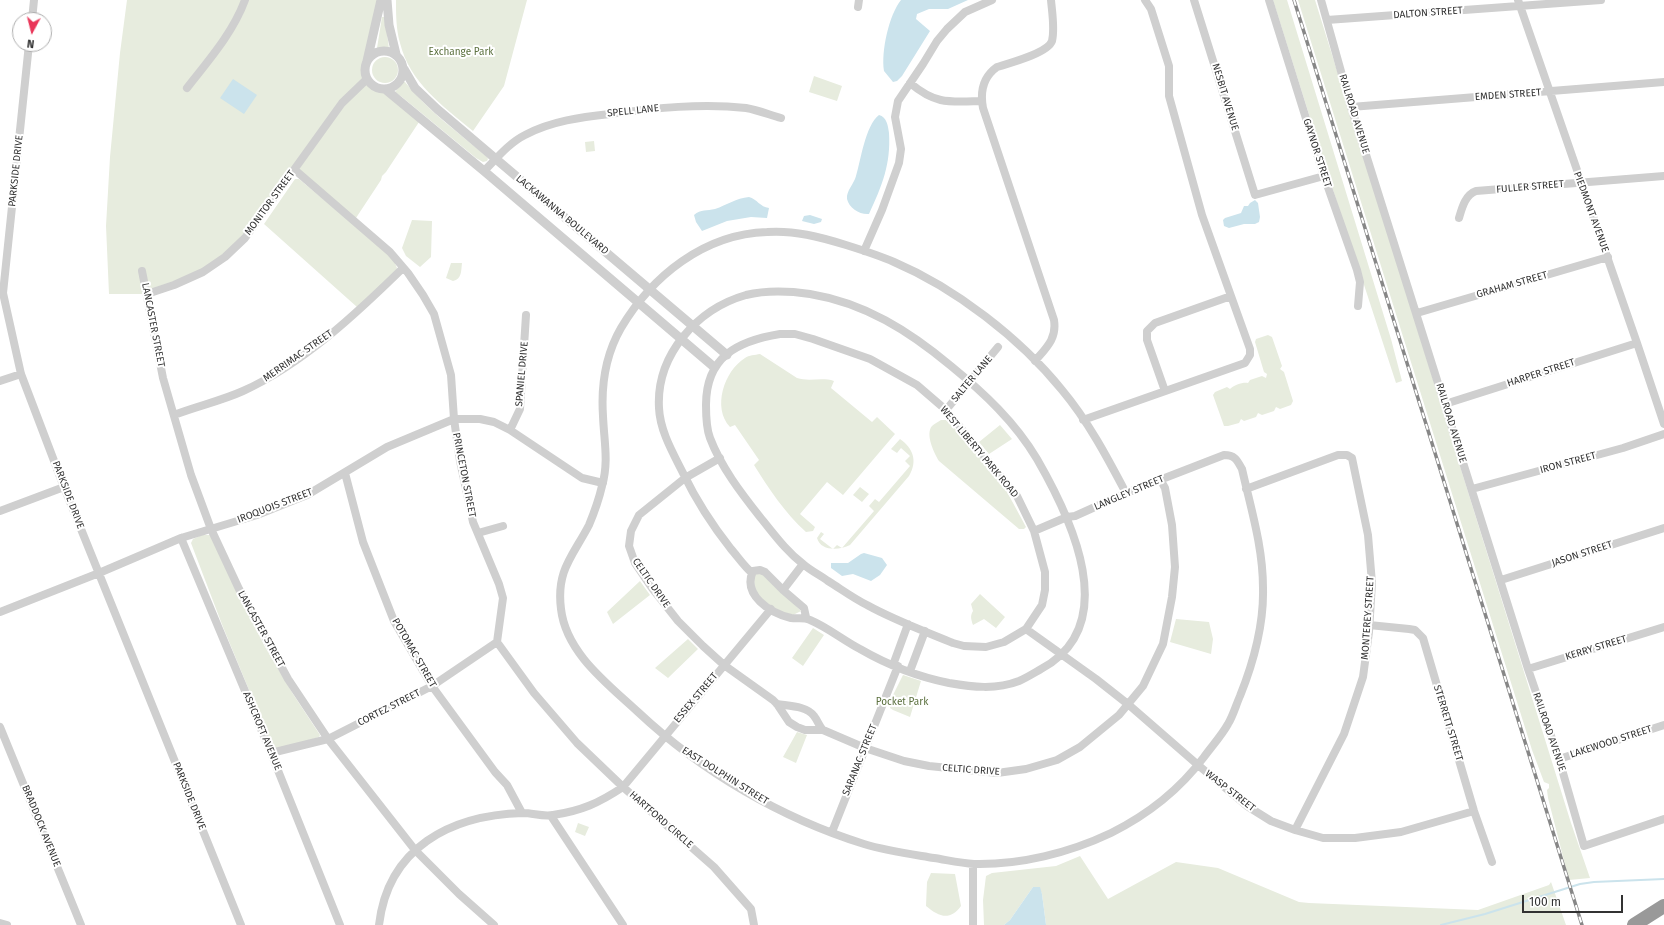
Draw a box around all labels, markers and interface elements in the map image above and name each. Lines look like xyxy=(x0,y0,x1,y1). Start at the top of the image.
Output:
street label: DALTON STREET xyxy=(1393,5,1463,21)
north arrow xyxy=(12,12,52,52)
text: N xyxy=(26,37,35,50)
park label: Exchange Park xyxy=(429,46,493,58)
street label: NESBIT AVENUE xyxy=(1209,62,1241,132)
street label: RAILROAD AVENUE xyxy=(1336,73,1372,155)
street label: EMDEN STREET xyxy=(1474,87,1542,103)
street label: SPELL LANE xyxy=(606,102,660,120)
street label: GAYNOR STREET xyxy=(1300,117,1334,189)
street label: PARKSIDE DRIVE xyxy=(6,135,26,207)
street label: MONITOR STREET xyxy=(242,168,298,238)
street label: PIEDMONT AVENUE xyxy=(1571,170,1611,254)
street label: LACKAWANNA BOULEVARD xyxy=(513,173,611,257)
street label: FULLER STREET xyxy=(1496,178,1564,196)
street label: GRAHAM STREET xyxy=(1475,269,1549,301)
street label: LANCASTER STREET xyxy=(139,282,167,368)
street label: MERRIMAC STREET xyxy=(261,328,335,384)
street label: SPANIEL DRIVE xyxy=(513,341,531,407)
street label: SALTER LANE xyxy=(949,353,995,405)
street label: HARPER STREET xyxy=(1505,356,1577,390)
street label: RAILROAD AVENUE xyxy=(1433,382,1469,464)
street label: WEST LIBERTY PARK ROAD xyxy=(937,404,1021,500)
street label: PRINCETON STREET xyxy=(450,432,478,518)
street label: IRON STREET xyxy=(1539,450,1597,476)
street label: PARKSIDE DRIVE xyxy=(50,459,86,531)
street label: LANGLEY STREET xyxy=(1092,473,1166,513)
street label: IROQUOIS STREET xyxy=(236,486,314,526)
street label: JASON STREET xyxy=(1550,539,1614,569)
street label: CELTIC DRIVE xyxy=(630,556,672,610)
street label: MONTEREY STREET xyxy=(1359,576,1377,660)
street label: LANCASTER STREET xyxy=(235,589,287,669)
street label: POTOMAC STREET xyxy=(389,616,439,690)
street label: KERRY STREET xyxy=(1564,633,1628,663)
street label: ESSEX STREET xyxy=(672,670,720,726)
street label: STERRETT STREET xyxy=(1431,684,1465,762)
street label: CORTEZ STREET xyxy=(356,687,422,729)
street label: ASHCROFT AVENUE xyxy=(240,690,284,772)
street label: RAILROAD AVENUE xyxy=(1530,691,1568,773)
park label: Pocket Park xyxy=(876,696,928,708)
street label: SARANAC STREET xyxy=(840,723,880,797)
street label: LAKEWOOD STREET xyxy=(1569,723,1653,761)
street label: EAST DOLPHIN STREET xyxy=(679,744,771,808)
street label: PARKSIDE DRIVE xyxy=(170,760,208,832)
street label: CELTIC DRIVE xyxy=(942,762,1000,778)
street label: WASP STREET xyxy=(1203,768,1257,814)
street label: BRADDOCK AVENUE xyxy=(19,783,63,869)
street label: HARTFORD CIRCLE xyxy=(627,789,695,851)
scale bar xyxy=(1524,887,1625,913)
text: 100 m xyxy=(1529,895,1561,909)

